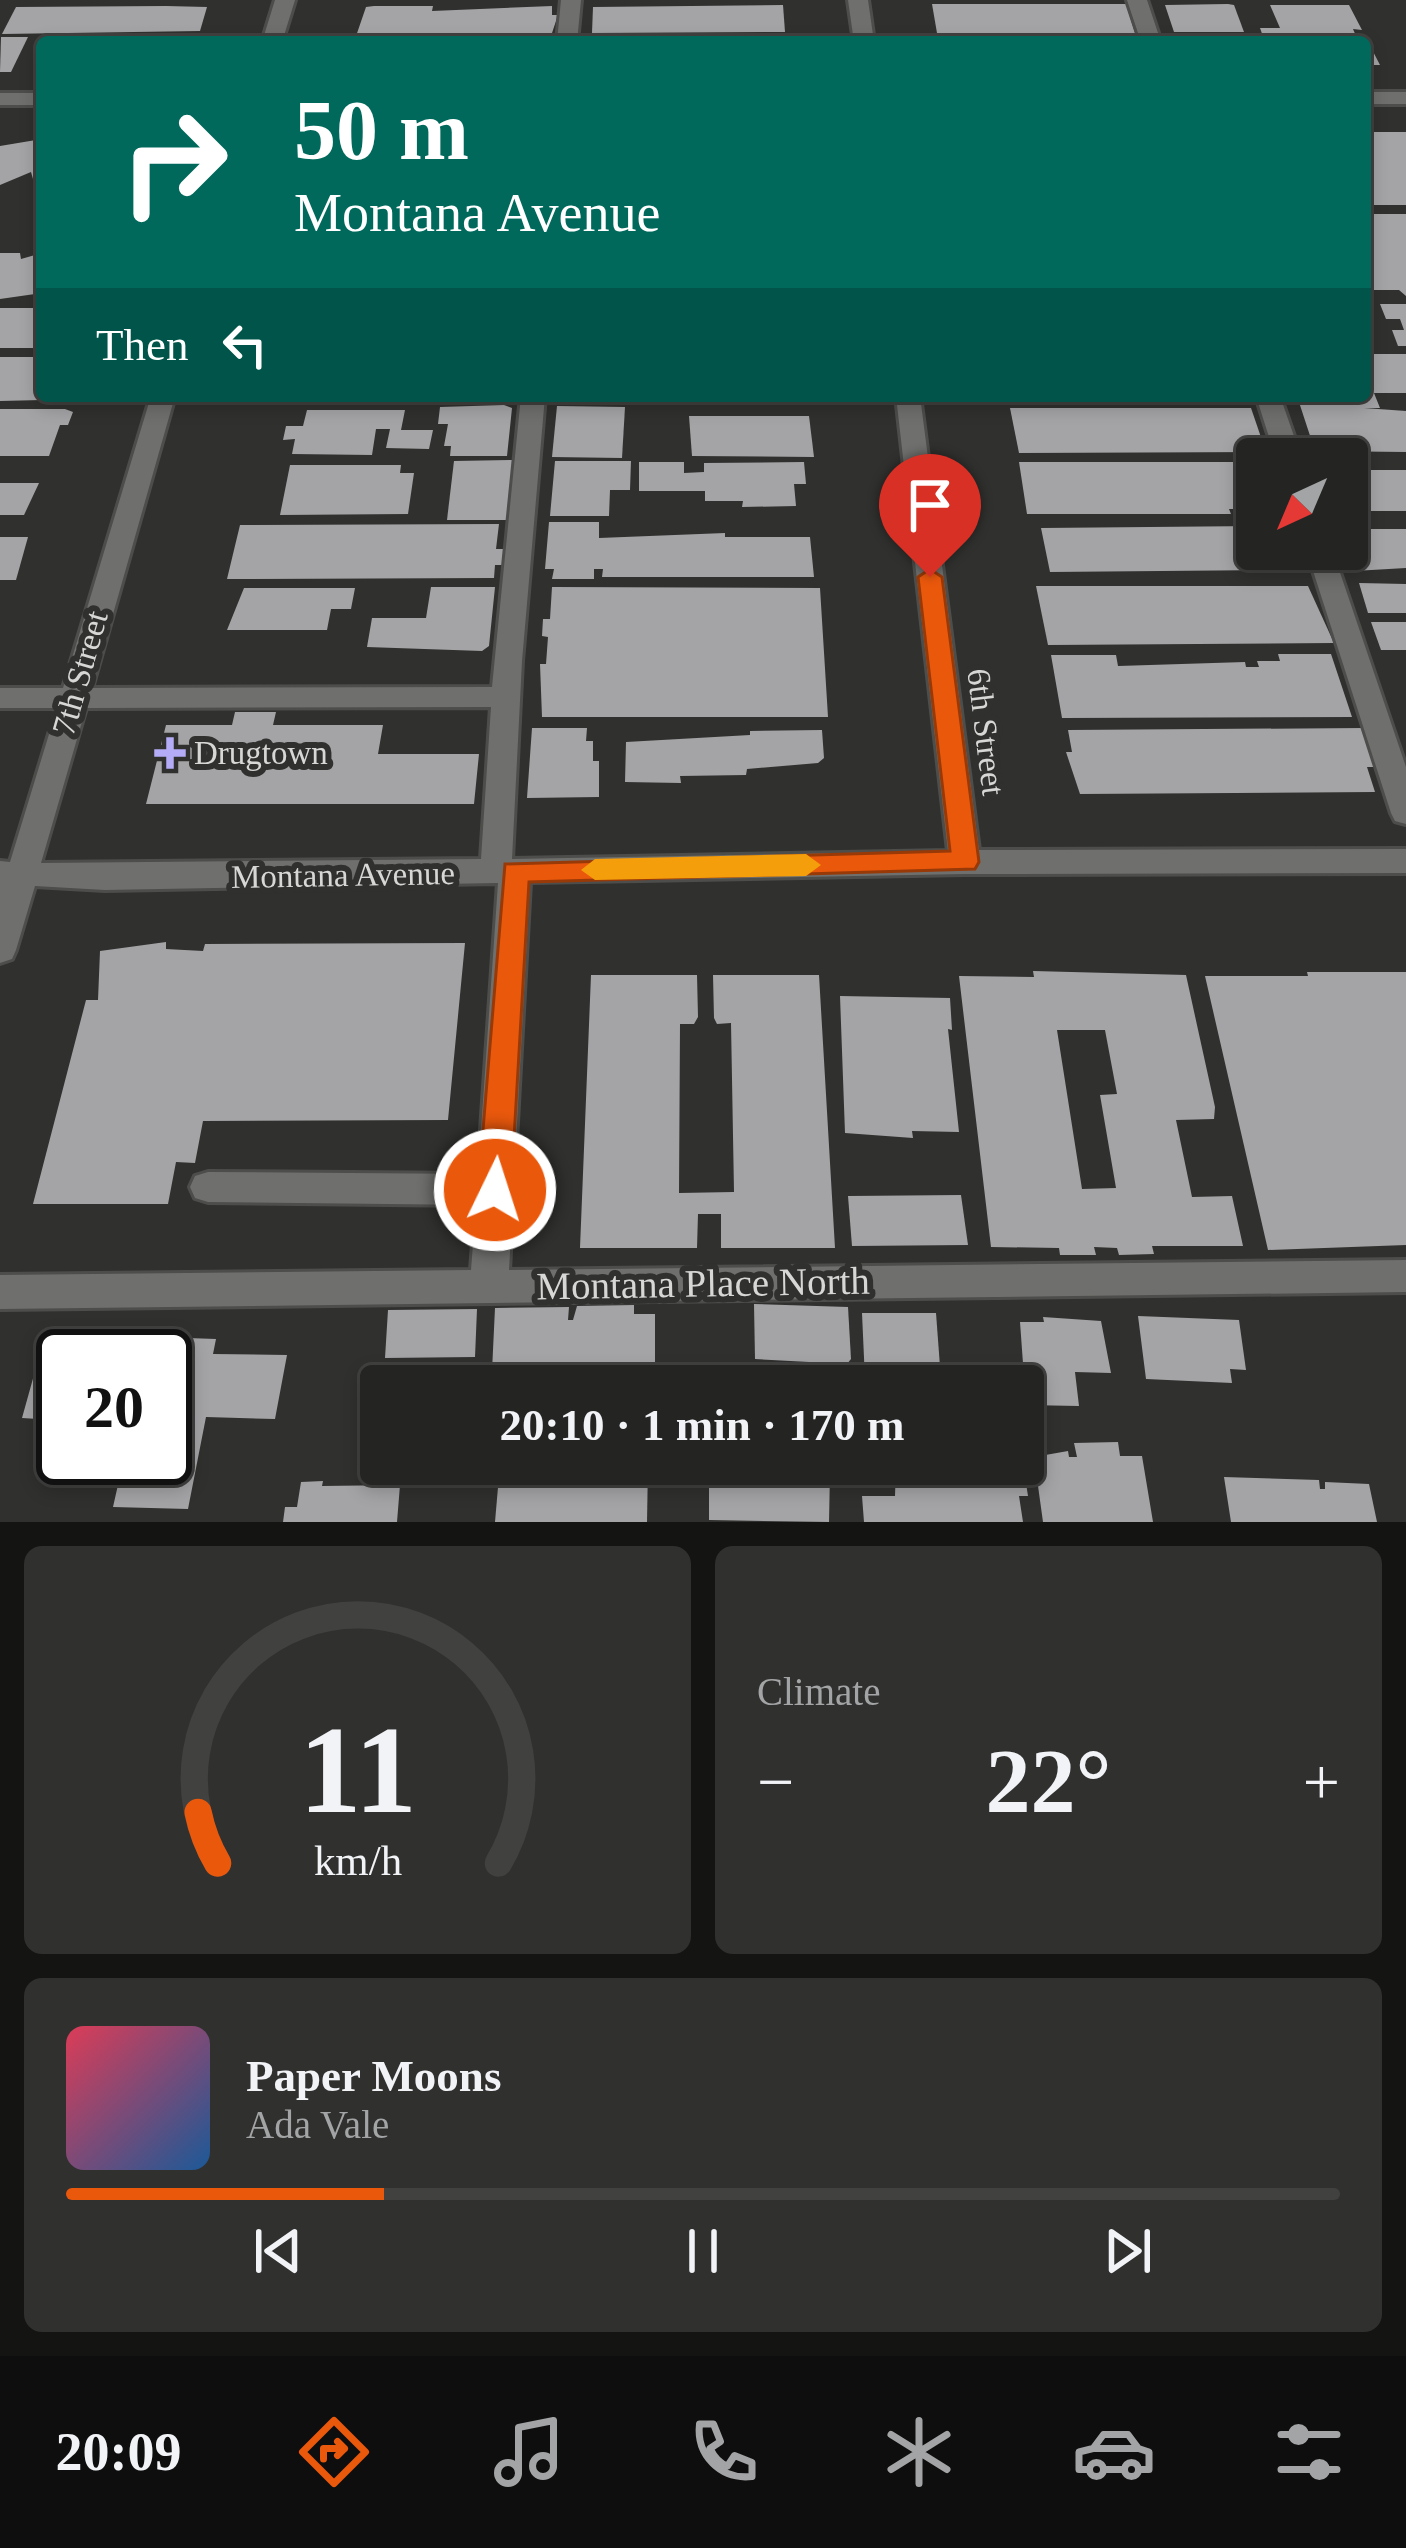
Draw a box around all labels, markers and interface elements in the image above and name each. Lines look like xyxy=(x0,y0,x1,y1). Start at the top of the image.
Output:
icon: right xyxy=(96,84,252,240)
text: 50 m xyxy=(294,84,469,177)
text: Montana Avenue xyxy=(294,183,660,243)
icon: left xyxy=(212,312,278,378)
text: Then xyxy=(96,320,188,370)
north arrow xyxy=(1236,438,1368,570)
map controls xyxy=(1236,438,1368,570)
pin xyxy=(879,454,981,577)
icon: arrive xyxy=(897,472,963,538)
street label: 7th Street xyxy=(45,607,115,739)
street label: 6th Street xyxy=(960,667,1012,797)
place label: Drugtown xyxy=(194,735,328,771)
marker: Drugtown xyxy=(157,740,183,766)
street label: Montana Avenue xyxy=(231,855,455,895)
position arrow xyxy=(432,1127,558,1253)
street label: Montana Place North xyxy=(536,1259,870,1307)
speed limit sign: 20 xyxy=(36,1329,192,1485)
text: 20:10 · 1 min · 170 m xyxy=(500,1400,905,1450)
text: Climate xyxy=(757,1670,880,1713)
text: 11 xyxy=(299,1701,416,1839)
text: 22° xyxy=(986,1732,1112,1831)
text: − xyxy=(757,1745,794,1818)
text: + xyxy=(1303,1745,1340,1818)
text: km/h xyxy=(313,1837,402,1884)
text: Paper Moons xyxy=(246,2051,501,2101)
text: Ada Vale xyxy=(246,2103,389,2146)
icon: previous xyxy=(245,2218,311,2284)
icon: pause xyxy=(670,2218,736,2284)
icon: next xyxy=(1095,2218,1161,2284)
icon: directions xyxy=(292,2410,376,2494)
icon: music xyxy=(487,2410,571,2494)
icon: phone xyxy=(682,2410,766,2494)
icon: climate xyxy=(877,2410,961,2494)
icon: car xyxy=(1072,2410,1156,2494)
icon: filters xyxy=(1267,2410,1351,2494)
text: 20:09 xyxy=(55,2422,181,2482)

